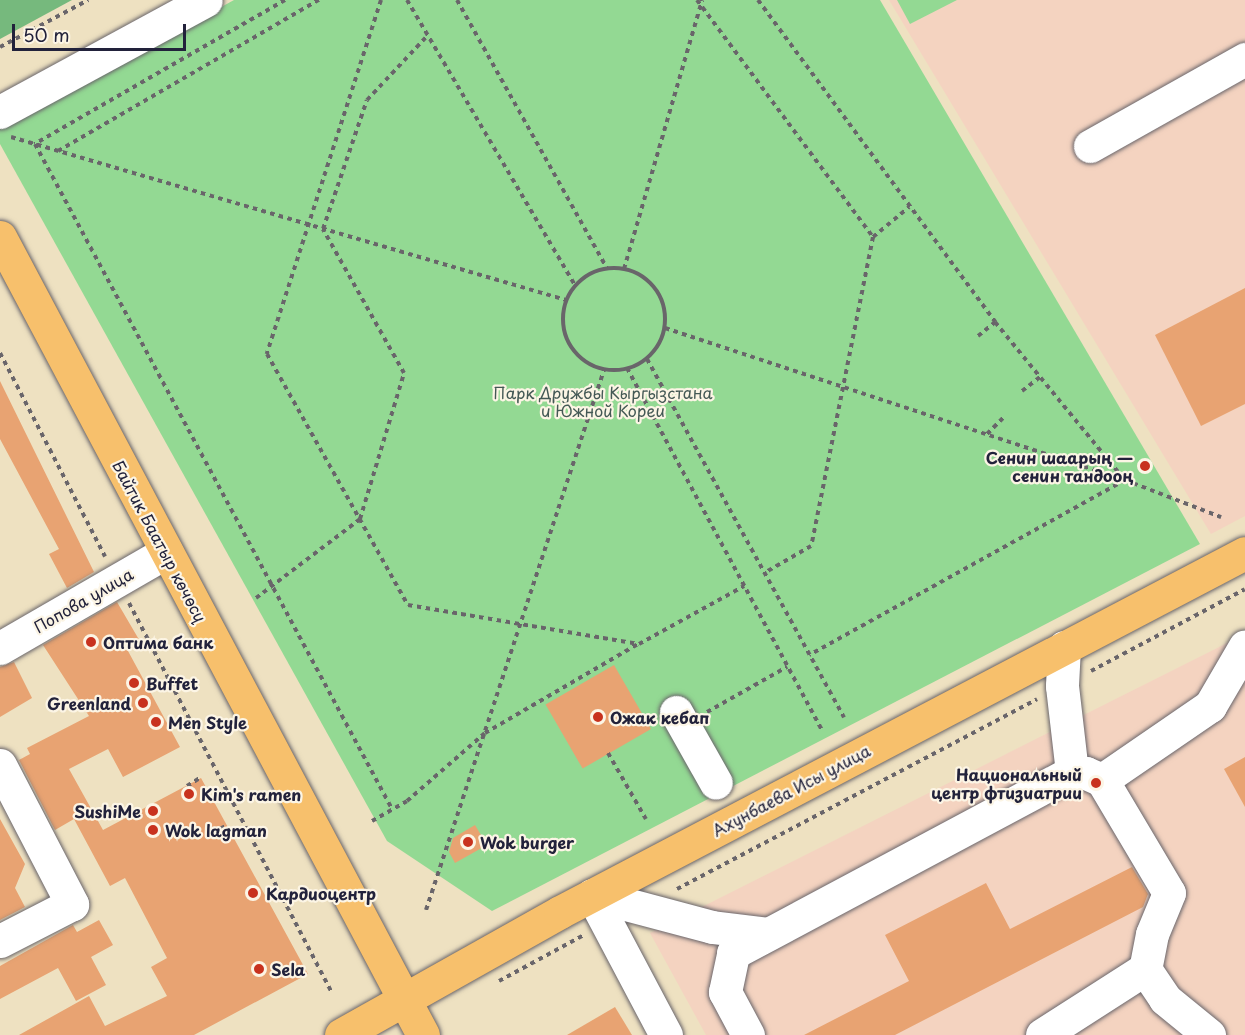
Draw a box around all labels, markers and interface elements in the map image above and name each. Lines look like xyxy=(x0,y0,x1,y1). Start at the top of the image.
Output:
scale bar xyxy=(15,12,189,50)
text: 50 m xyxy=(23,21,70,48)
park label: Парк Дружбы Кыргызстана и Южной Кореи xyxy=(493,382,713,420)
place label: Сенин шаарың — сенин тандооң xyxy=(986,447,1133,485)
street label: Байтик Баатыр көчөсү xyxy=(109,457,211,625)
marker: Сенин шаарың — сенин тандооң xyxy=(1138,459,1152,473)
street label: Попова улица xyxy=(30,564,136,636)
place label: Оптима банк xyxy=(103,632,214,652)
marker: Оптима банк xyxy=(84,635,98,649)
place label: Buffet xyxy=(146,673,198,693)
marker: Buffet xyxy=(127,676,141,690)
place label: Greenland xyxy=(47,693,131,713)
marker: Greenland xyxy=(136,696,150,710)
place label: Ожак кебап xyxy=(610,707,712,727)
marker: Ожак кебап xyxy=(591,710,605,724)
place label: Men Style xyxy=(168,712,248,732)
marker: Men Style xyxy=(149,715,163,729)
street label: Ахунбаева Исы улица xyxy=(708,740,874,840)
place label: Национальный центр фтизиатрии xyxy=(930,764,1082,802)
marker: Национальный центр фтизиатрии xyxy=(1087,774,1105,792)
place label: Kim's ramen xyxy=(201,784,301,804)
marker: Kim's ramen xyxy=(182,787,196,801)
place label: SushiMe xyxy=(74,801,141,821)
marker: SushiMe xyxy=(146,804,160,818)
place label: Wok lagman xyxy=(165,820,267,840)
marker: Wok lagman xyxy=(146,823,160,837)
place label: Wok burger xyxy=(480,832,575,852)
marker: Wok burger xyxy=(461,835,475,849)
place label: Кардиоцентр xyxy=(266,883,376,903)
marker: Кардиоцентр xyxy=(244,884,262,902)
place label: Sela xyxy=(271,959,305,979)
marker: Sela xyxy=(252,962,266,976)

